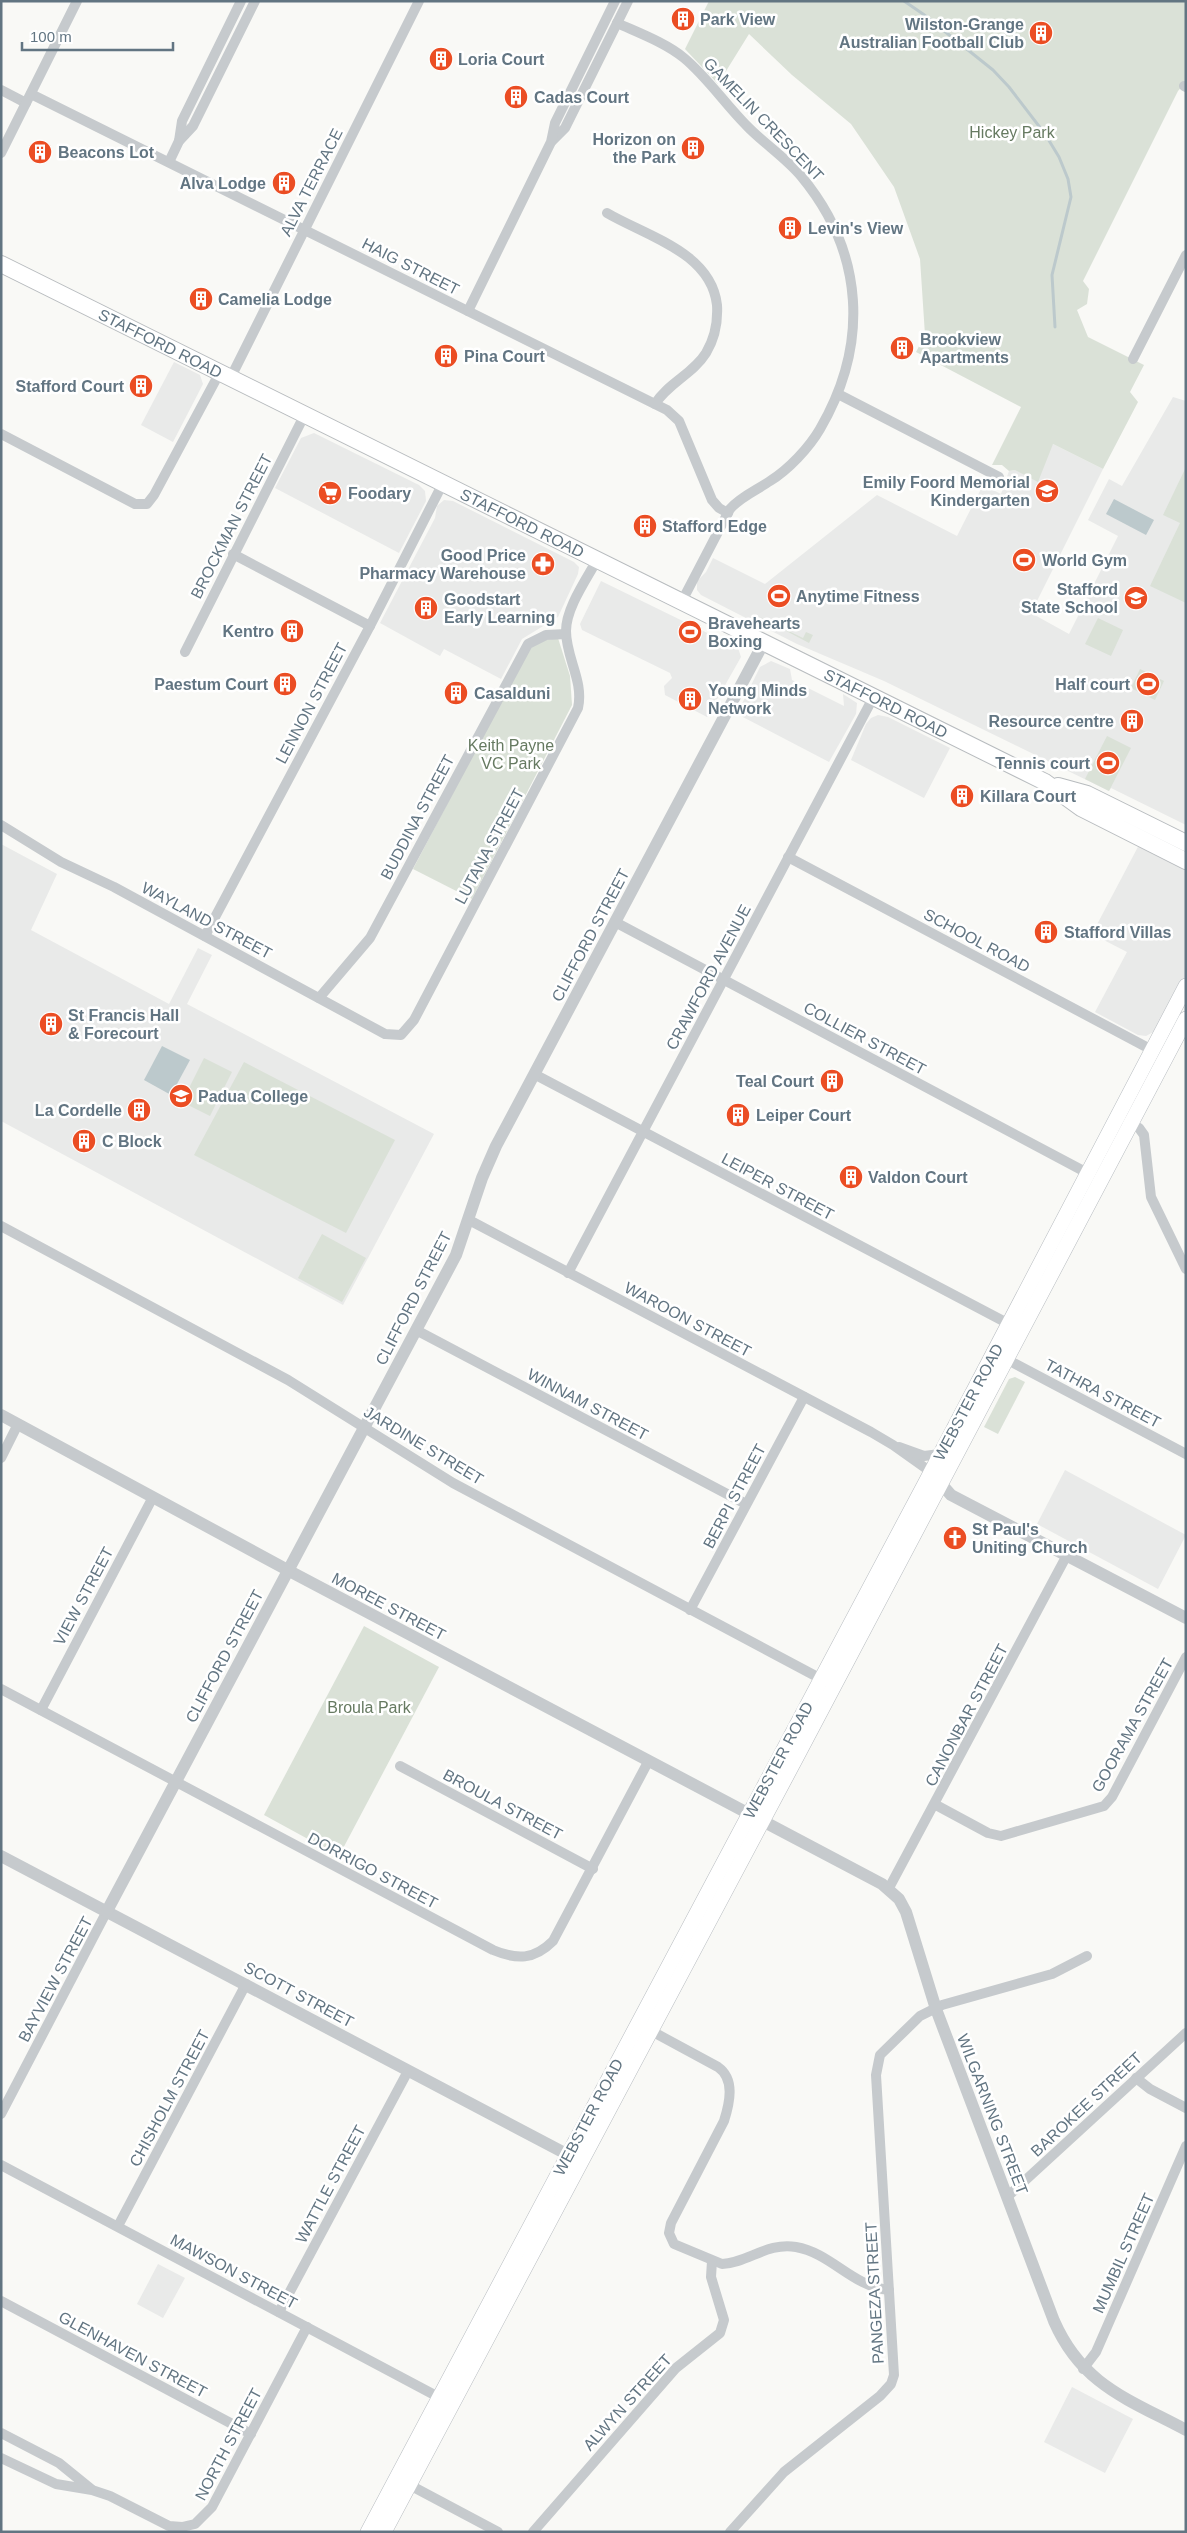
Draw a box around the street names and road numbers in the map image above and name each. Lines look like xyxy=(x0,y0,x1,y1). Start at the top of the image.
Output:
street label: GAMELIN CRESCENT xyxy=(700,54,827,185)
street label: ALVA TERRACE xyxy=(277,126,346,239)
street label: HAIG STREET xyxy=(359,235,462,298)
street label: STAFFORD ROAD xyxy=(96,306,225,381)
street label: BROCKMAN STREET xyxy=(188,451,275,601)
street label: STAFFORD ROAD xyxy=(458,485,587,561)
street label: LENNON STREET xyxy=(272,640,351,766)
street label: STAFFORD ROAD xyxy=(821,666,950,741)
street label: BUDDINA STREET xyxy=(377,752,458,882)
street label: LUTANA STREET xyxy=(452,785,527,907)
street label: CLIFFORD STREET xyxy=(548,866,633,1004)
street label: WAYLAND STREET xyxy=(139,879,275,962)
street label: CRAWFORD AVENUE xyxy=(663,902,754,1053)
street label: SCHOOL ROAD xyxy=(921,905,1033,976)
street label: COLLIER STREET xyxy=(801,999,929,1078)
street label: LEIPER STREET xyxy=(719,1150,837,1223)
street label: CLIFFORD STREET xyxy=(372,1228,455,1368)
street label: WAROON STREET xyxy=(622,1279,754,1360)
street label: WEBSTER ROAD xyxy=(930,1341,1006,1464)
street label: TATHRA STREET xyxy=(1042,1356,1164,1431)
street label: WINNAM STREET xyxy=(525,1365,651,1444)
street label: JARDINE STREET xyxy=(361,1403,487,1488)
street label: BERPI STREET xyxy=(700,1441,769,1551)
street label: VIEW STREET xyxy=(50,1544,117,1648)
street label: MOREE STREET xyxy=(329,1569,449,1644)
street label: CLIFFORD STREET xyxy=(182,1587,267,1725)
street label: CANONBAR STREET xyxy=(922,1641,1011,1789)
street label: GOORAMA STREET xyxy=(1089,1655,1176,1795)
street label: WEBSTER ROAD xyxy=(740,1699,816,1822)
street label: BROULA STREET xyxy=(440,1766,565,1843)
street label: DORRIGO STREET xyxy=(305,1829,441,1912)
street label: BAYVIEW STREET xyxy=(15,1914,96,2045)
street label: SCOTT STREET xyxy=(241,1958,357,2031)
street label: CHISHOLM STREET xyxy=(126,2027,213,2169)
street label: WILGARNING STREET xyxy=(954,2031,1031,2197)
street label: BAROKEE STREET xyxy=(1028,2049,1145,2160)
street label: WEBSTER ROAD xyxy=(550,2056,626,2179)
street label: WATTLE STREET xyxy=(292,2122,369,2246)
street label: MUMBIL STREET xyxy=(1089,2191,1158,2316)
street label: PANGEZA STREET xyxy=(862,2221,887,2364)
street label: MAWSON STREET xyxy=(168,2231,300,2312)
street label: GLENHAVEN STREET xyxy=(56,2308,210,2401)
street label: ALWYN STREET xyxy=(580,2351,675,2454)
street label: NORTH STREET xyxy=(192,2385,265,2503)

